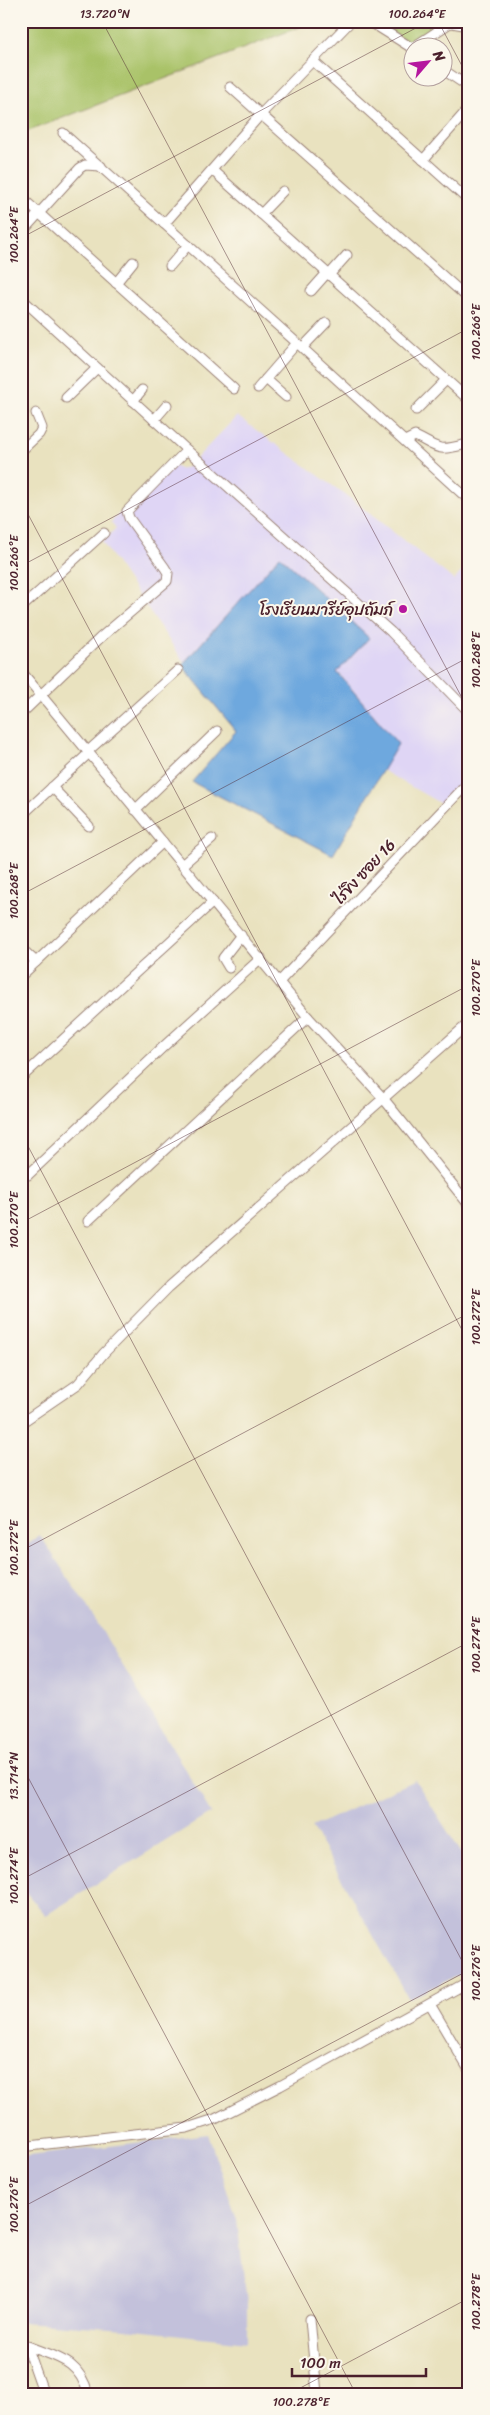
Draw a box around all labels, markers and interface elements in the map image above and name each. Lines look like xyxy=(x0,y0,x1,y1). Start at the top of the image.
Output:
text: 13.720°N xyxy=(80,3,131,25)
text: 100.264°E xyxy=(389,3,447,25)
north arrow xyxy=(402,38,452,88)
text: N xyxy=(425,45,452,67)
text: 100.264°E xyxy=(3,205,25,263)
text: 100.266°E xyxy=(465,303,487,360)
text: 100.266°E xyxy=(3,534,25,591)
place label: โรงเรียนมารีย์อุปถัมภ์ xyxy=(259,595,396,624)
marker: โรงเรียนมารีย์อุปถัมภ์ xyxy=(397,603,409,615)
text: 100.268°E xyxy=(465,630,487,688)
street label: ไร่ขิง ซอย 16 xyxy=(325,832,403,912)
text: 100.268°E xyxy=(3,861,25,919)
text: 100.270°E xyxy=(465,958,487,1017)
text: 100.270°E xyxy=(3,1190,25,1249)
text: 100.272°E xyxy=(465,1287,487,1345)
text: 100.272°E xyxy=(3,1518,25,1576)
text: 100.274°E xyxy=(465,1615,487,1674)
text: 13.714°N xyxy=(3,1751,25,1800)
text: 100.274°E xyxy=(3,1846,25,1905)
text: 100.276°E xyxy=(465,1944,487,2001)
text: 100.276°E xyxy=(3,2176,25,2233)
text: 100.278°E xyxy=(465,2272,487,2330)
scale bar xyxy=(292,2345,426,2377)
text: 100 m xyxy=(300,2350,341,2376)
text: 100.278°E xyxy=(273,2391,331,2413)

